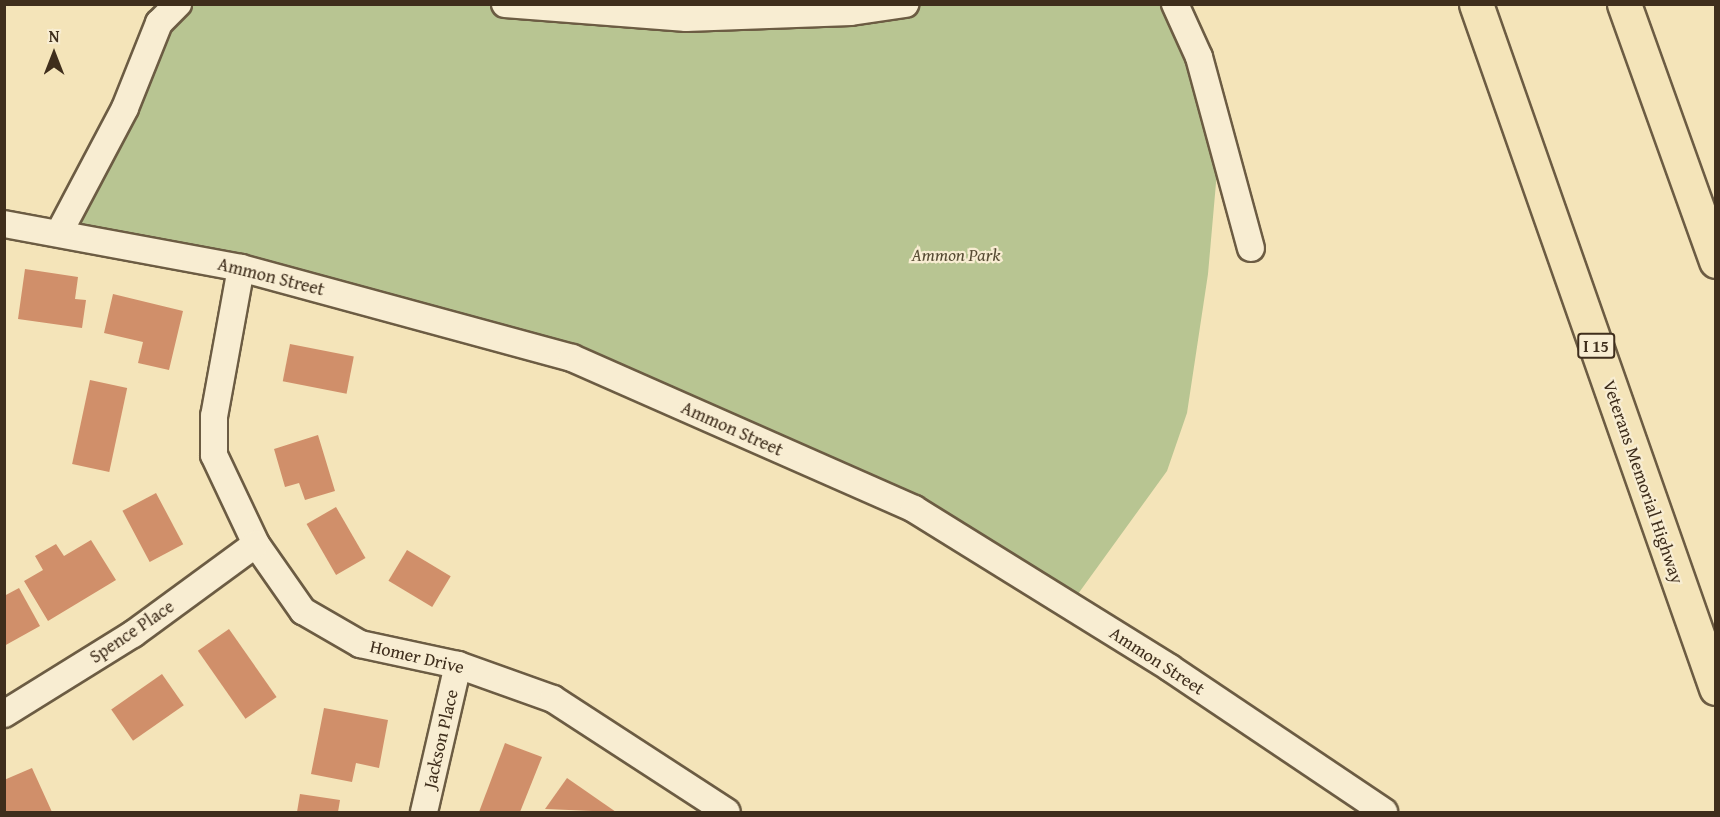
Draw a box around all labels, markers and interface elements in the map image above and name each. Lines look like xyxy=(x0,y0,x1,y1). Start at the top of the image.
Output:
north arrow xyxy=(24,24,84,84)
text: N xyxy=(49,24,59,48)
park label: Ammon Park xyxy=(911,244,1001,266)
street label: Ammon Street xyxy=(215,253,327,301)
road number: I 15 xyxy=(1576,333,1616,359)
street label: Veterans Memorial Highway xyxy=(1598,377,1688,587)
street label: Ammon Street xyxy=(678,397,786,461)
street label: Spence Place xyxy=(86,596,178,668)
street label: Ammon Street xyxy=(1105,622,1209,700)
street label: Homer Drive xyxy=(368,636,466,678)
street label: Jackson Place xyxy=(419,687,463,791)

